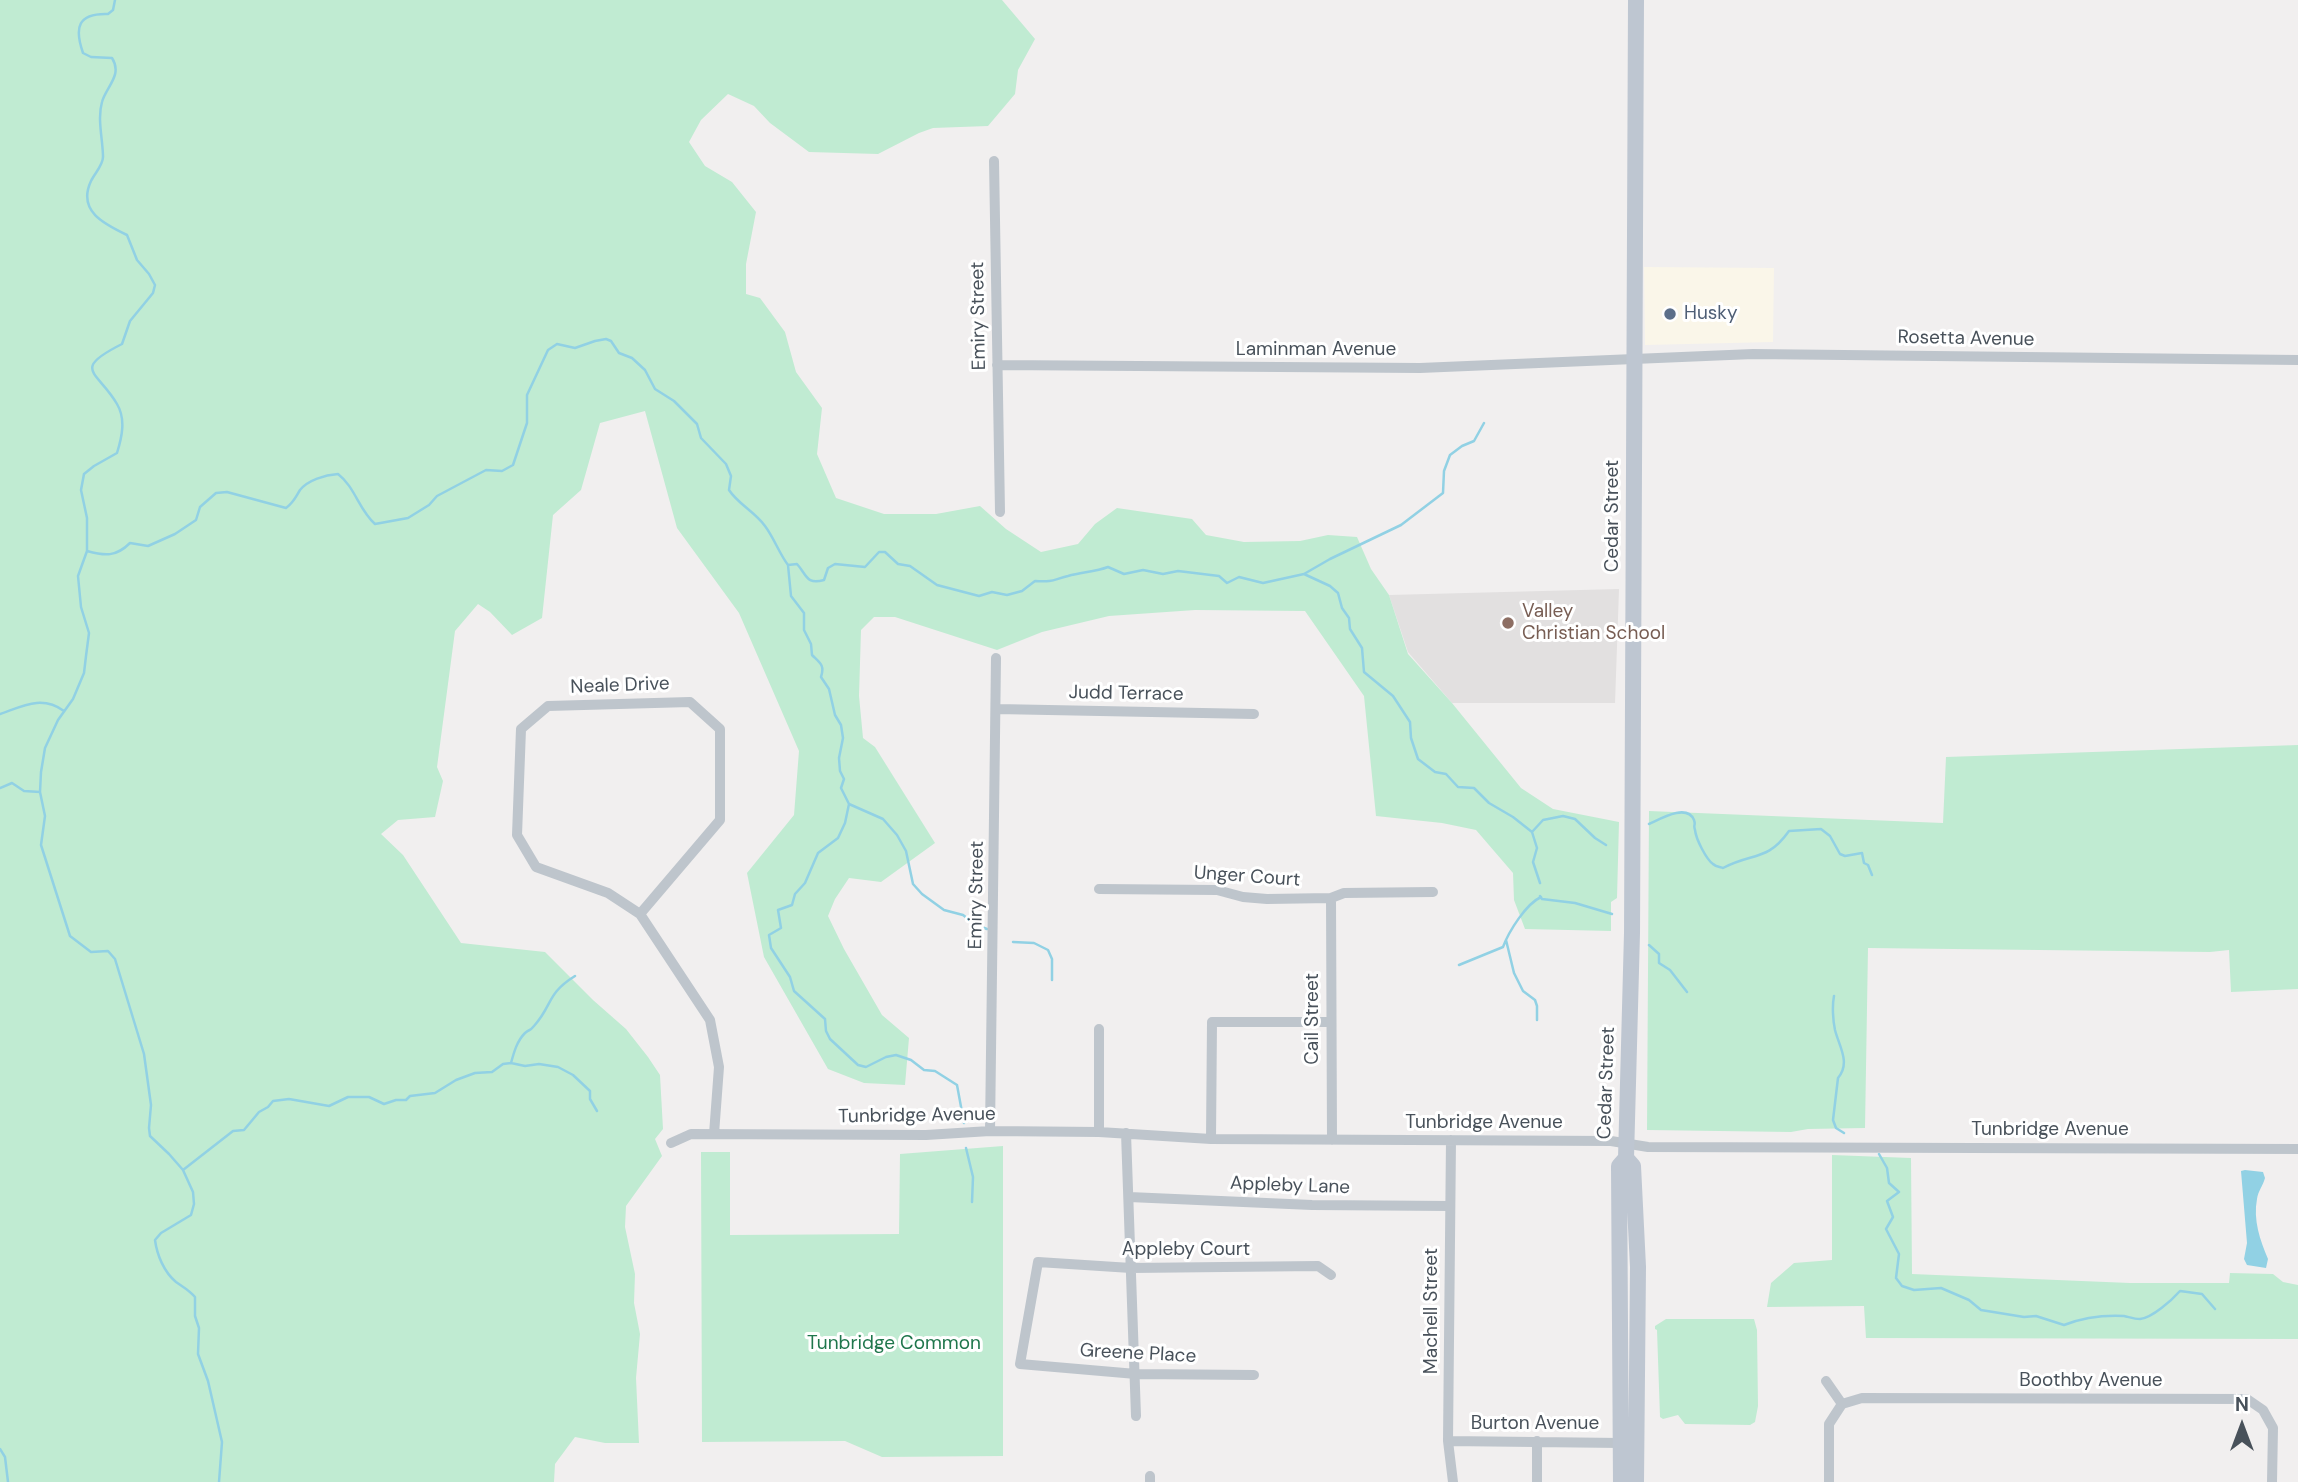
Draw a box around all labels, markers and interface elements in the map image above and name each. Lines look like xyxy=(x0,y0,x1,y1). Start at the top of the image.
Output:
street label: Emiry Street xyxy=(967,261,991,371)
place label: Husky xyxy=(1684,303,1738,325)
marker: Husky xyxy=(1662,306,1678,322)
street label: Rosetta Avenue xyxy=(1897,326,2035,352)
street label: Laminman Avenue xyxy=(1236,339,1396,361)
street label: Cedar Street xyxy=(1602,460,1624,572)
place label: Valley Christian School xyxy=(1522,601,1665,645)
marker: Valley Christian School xyxy=(1500,615,1516,631)
street label: Neale Drive xyxy=(570,673,670,699)
street label: Judd Terrace xyxy=(1068,682,1184,706)
street label: Emiry Street xyxy=(965,840,989,950)
street label: Unger Court xyxy=(1193,862,1301,892)
street label: Cail Street xyxy=(1302,973,1324,1065)
street label: Cedar Street xyxy=(1594,1026,1620,1140)
street label: Tunbridge Avenue xyxy=(838,1103,996,1129)
street label: Tunbridge Avenue xyxy=(1405,1112,1563,1134)
street label: Tunbridge Avenue xyxy=(1971,1119,2129,1141)
street label: Appleby Lane xyxy=(1230,1173,1350,1199)
street label: Appleby Court xyxy=(1122,1239,1250,1261)
street label: Machell Street xyxy=(1421,1248,1443,1374)
park label: Tunbridge Common xyxy=(807,1333,981,1355)
street label: Greene Place xyxy=(1079,1340,1197,1368)
street label: Boothby Avenue xyxy=(2019,1370,2163,1392)
north arrow xyxy=(2207,1391,2277,1461)
text: N xyxy=(2235,1392,2249,1417)
street label: Burton Avenue xyxy=(1471,1413,1599,1435)

